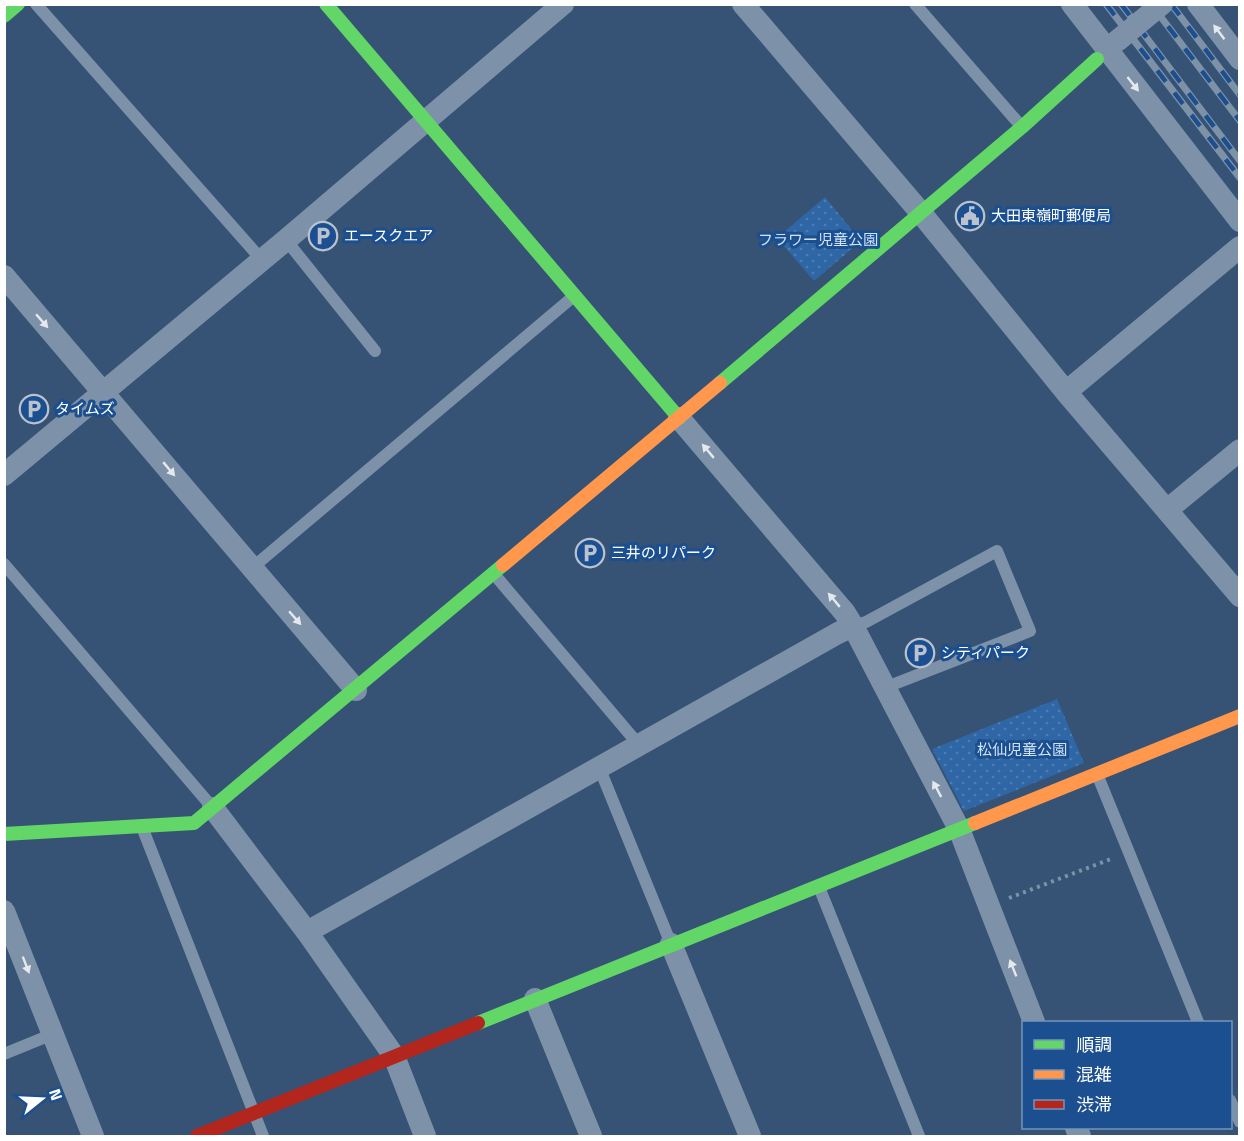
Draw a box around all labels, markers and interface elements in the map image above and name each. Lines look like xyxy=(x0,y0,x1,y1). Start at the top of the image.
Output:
one-way arrow xyxy=(1213,24,1225,39)
one-way arrow xyxy=(1127,76,1140,92)
public building icon: 大田東嶺町郵便局 xyxy=(954,200,986,232)
place label: 大田東嶺町郵便局 xyxy=(991,204,1111,227)
parking icon: エースクエア xyxy=(307,220,339,252)
place label: エースクエア xyxy=(344,224,433,247)
park label: フラワー児童公園 xyxy=(758,228,878,251)
one-way arrow xyxy=(35,313,48,328)
parking icon: タイムズ xyxy=(18,393,50,425)
place label: タイムズ xyxy=(55,397,115,420)
one-way arrow xyxy=(701,443,714,459)
one-way arrow xyxy=(162,461,175,476)
parking icon: 三井のリパーク xyxy=(574,537,606,569)
place label: 三井のリパーク xyxy=(611,541,716,564)
one-way arrow xyxy=(827,592,840,608)
one-way arrow xyxy=(288,610,301,626)
parking icon: シティパーク xyxy=(904,637,936,669)
place label: シティパーク xyxy=(941,641,1030,664)
park label: 松仙児童公園 xyxy=(977,738,1067,761)
one-way arrow xyxy=(932,780,942,797)
one-way arrow xyxy=(22,956,31,974)
one-way arrow xyxy=(1008,959,1017,977)
legend xyxy=(1022,1021,1232,1129)
text: 順調 xyxy=(1076,1031,1112,1058)
text: 混雑 xyxy=(1076,1061,1112,1088)
north arrow xyxy=(12,1069,72,1129)
text: N xyxy=(43,1085,69,1103)
text: 渋滞 xyxy=(1076,1091,1112,1118)

